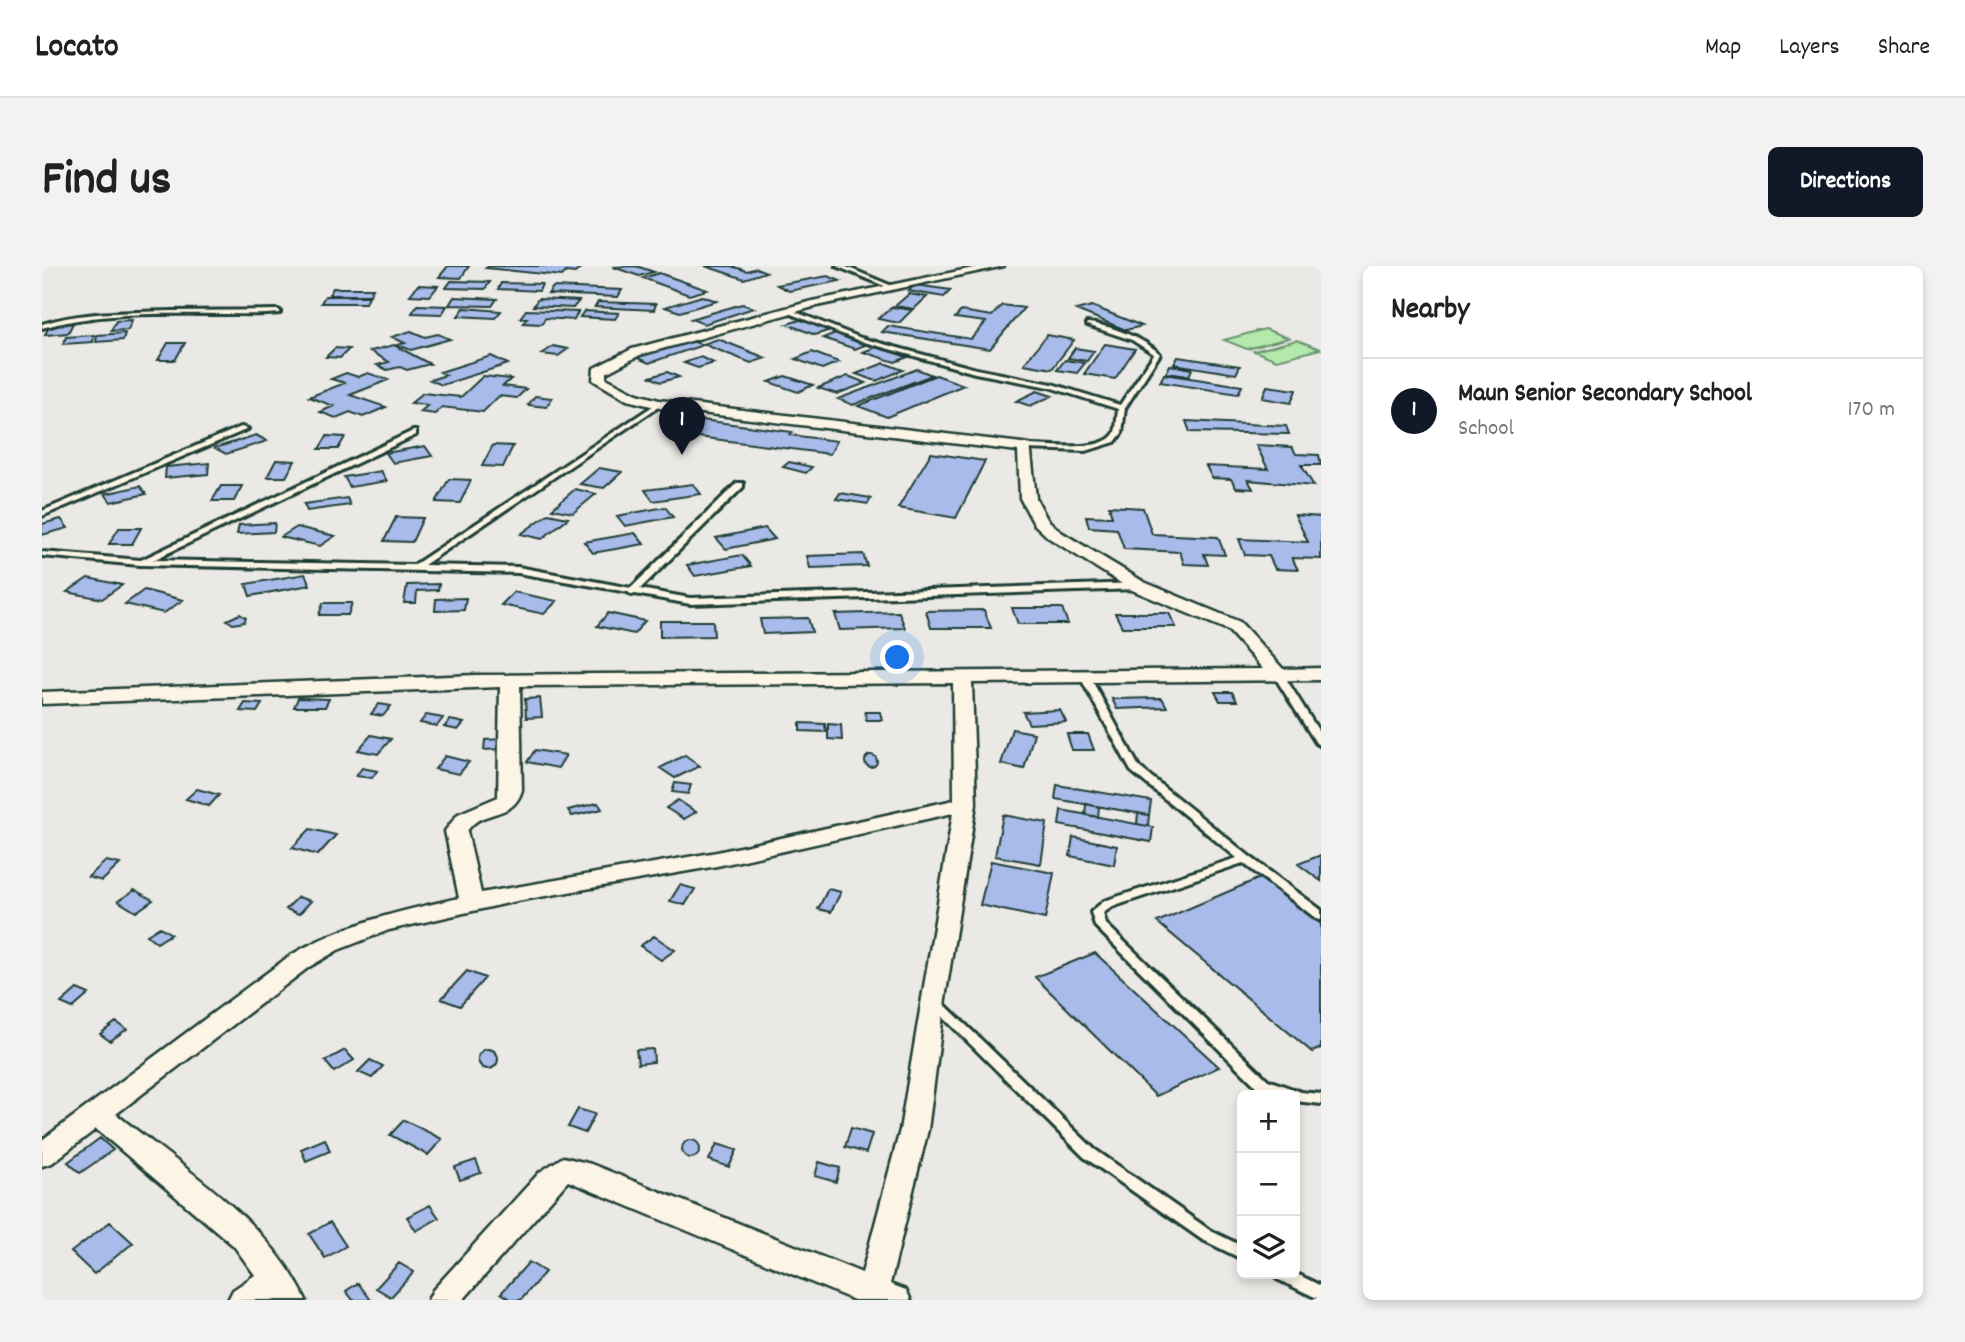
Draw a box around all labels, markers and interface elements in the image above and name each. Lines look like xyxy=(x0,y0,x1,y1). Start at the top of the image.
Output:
text: Locato xyxy=(35,25,119,72)
text: Map xyxy=(1705,31,1741,65)
text: Layers xyxy=(1779,31,1840,65)
text: Share xyxy=(1878,31,1930,65)
text: Find us xyxy=(42,147,171,217)
button: Directions xyxy=(1768,147,1923,217)
text: Nearby xyxy=(1391,290,1469,333)
text: Maun Senior Secondary School xyxy=(1458,376,1752,413)
text: 1 xyxy=(1411,394,1417,427)
text: 170 m xyxy=(1848,394,1895,427)
pin: 1 xyxy=(659,397,705,455)
text: School xyxy=(1458,413,1514,446)
your location xyxy=(880,640,914,674)
map controls xyxy=(1237,1090,1300,1279)
button: + xyxy=(1237,1090,1300,1153)
button: − xyxy=(1237,1153,1300,1216)
button: layers xyxy=(1237,1216,1300,1279)

